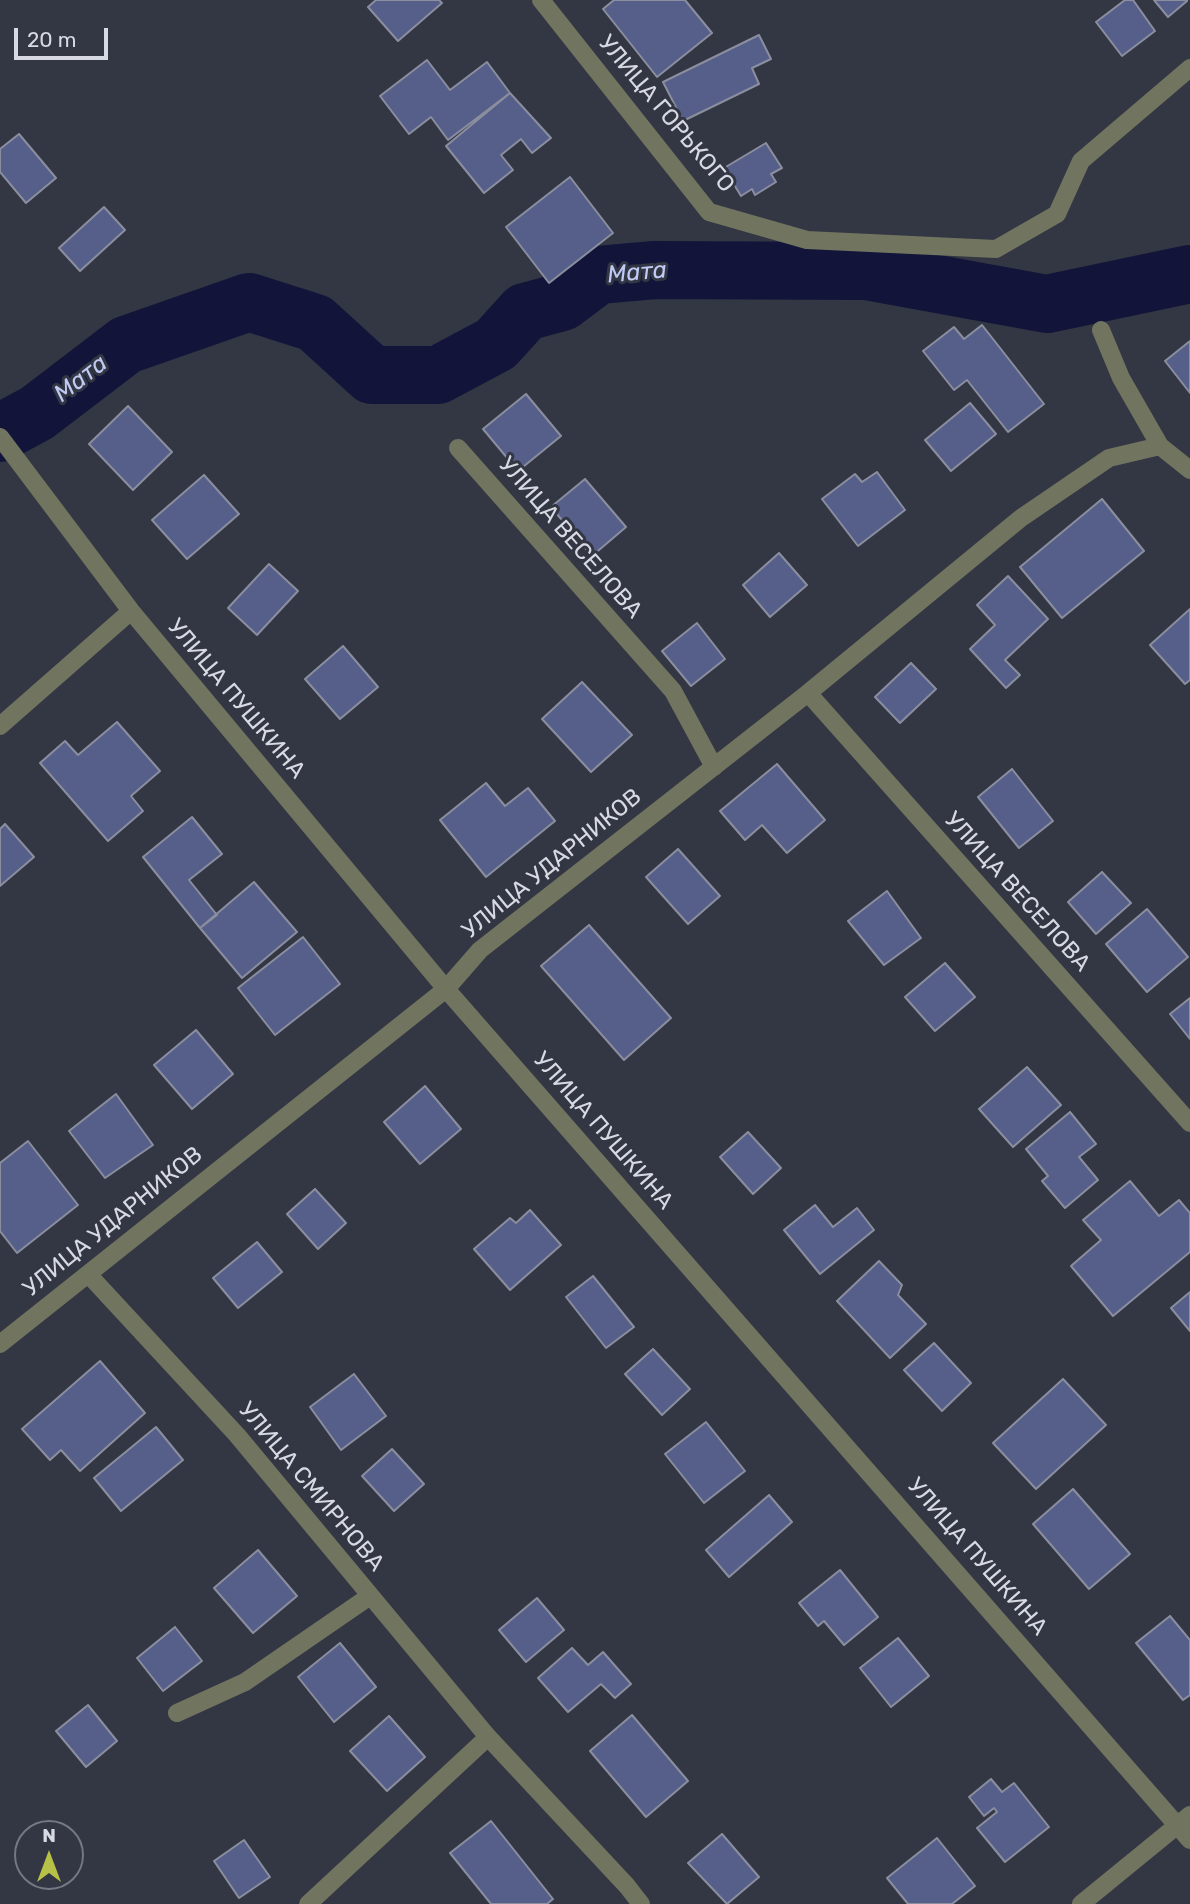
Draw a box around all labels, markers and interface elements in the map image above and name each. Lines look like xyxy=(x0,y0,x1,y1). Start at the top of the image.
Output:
scale bar xyxy=(18,14,112,58)
text: 20 m xyxy=(27,27,76,52)
street label: УЛИЦА ГОРЬКОГО xyxy=(592,30,740,198)
water label: Мата xyxy=(606,256,668,290)
water label: Мата xyxy=(49,349,113,409)
street label: УЛИЦА ВЕСЕЛОВА xyxy=(492,452,648,624)
street label: УЛИЦА ПУШКИНА xyxy=(161,614,311,784)
street label: УЛИЦА УДАРНИКОВ xyxy=(457,783,647,945)
street label: УЛИЦА ВЕСЕЛОВА xyxy=(938,807,1096,977)
street label: УЛИЦА ПУШКИНА xyxy=(527,1047,679,1215)
street label: УЛИЦА УДАРНИКОВ xyxy=(18,1141,208,1303)
street label: УЛИЦА СМИРНОВА xyxy=(232,1397,390,1577)
street label: УЛИЦА ПУШКИНА xyxy=(901,1473,1053,1641)
north arrow xyxy=(14,1820,84,1890)
text: N xyxy=(42,1824,56,1847)

